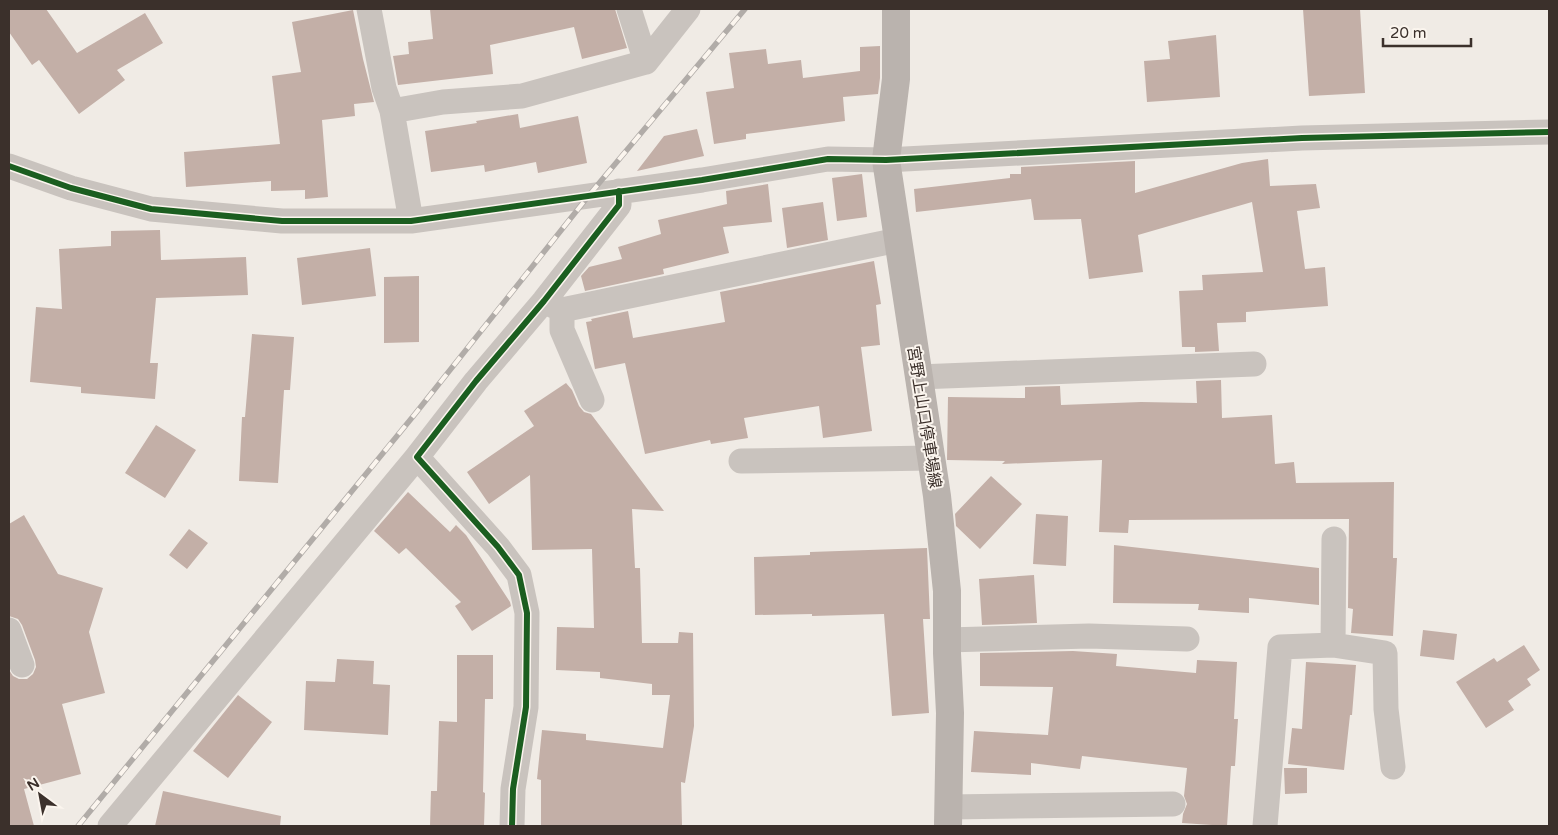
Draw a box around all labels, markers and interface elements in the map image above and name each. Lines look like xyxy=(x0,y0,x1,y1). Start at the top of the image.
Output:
scale bar xyxy=(1383,15,1470,47)
text: 20 m xyxy=(1390,24,1427,42)
street label: 宮野上山口停車場線 xyxy=(903,344,945,490)
north arrow xyxy=(15,770,65,820)
text: N xyxy=(24,774,43,795)

